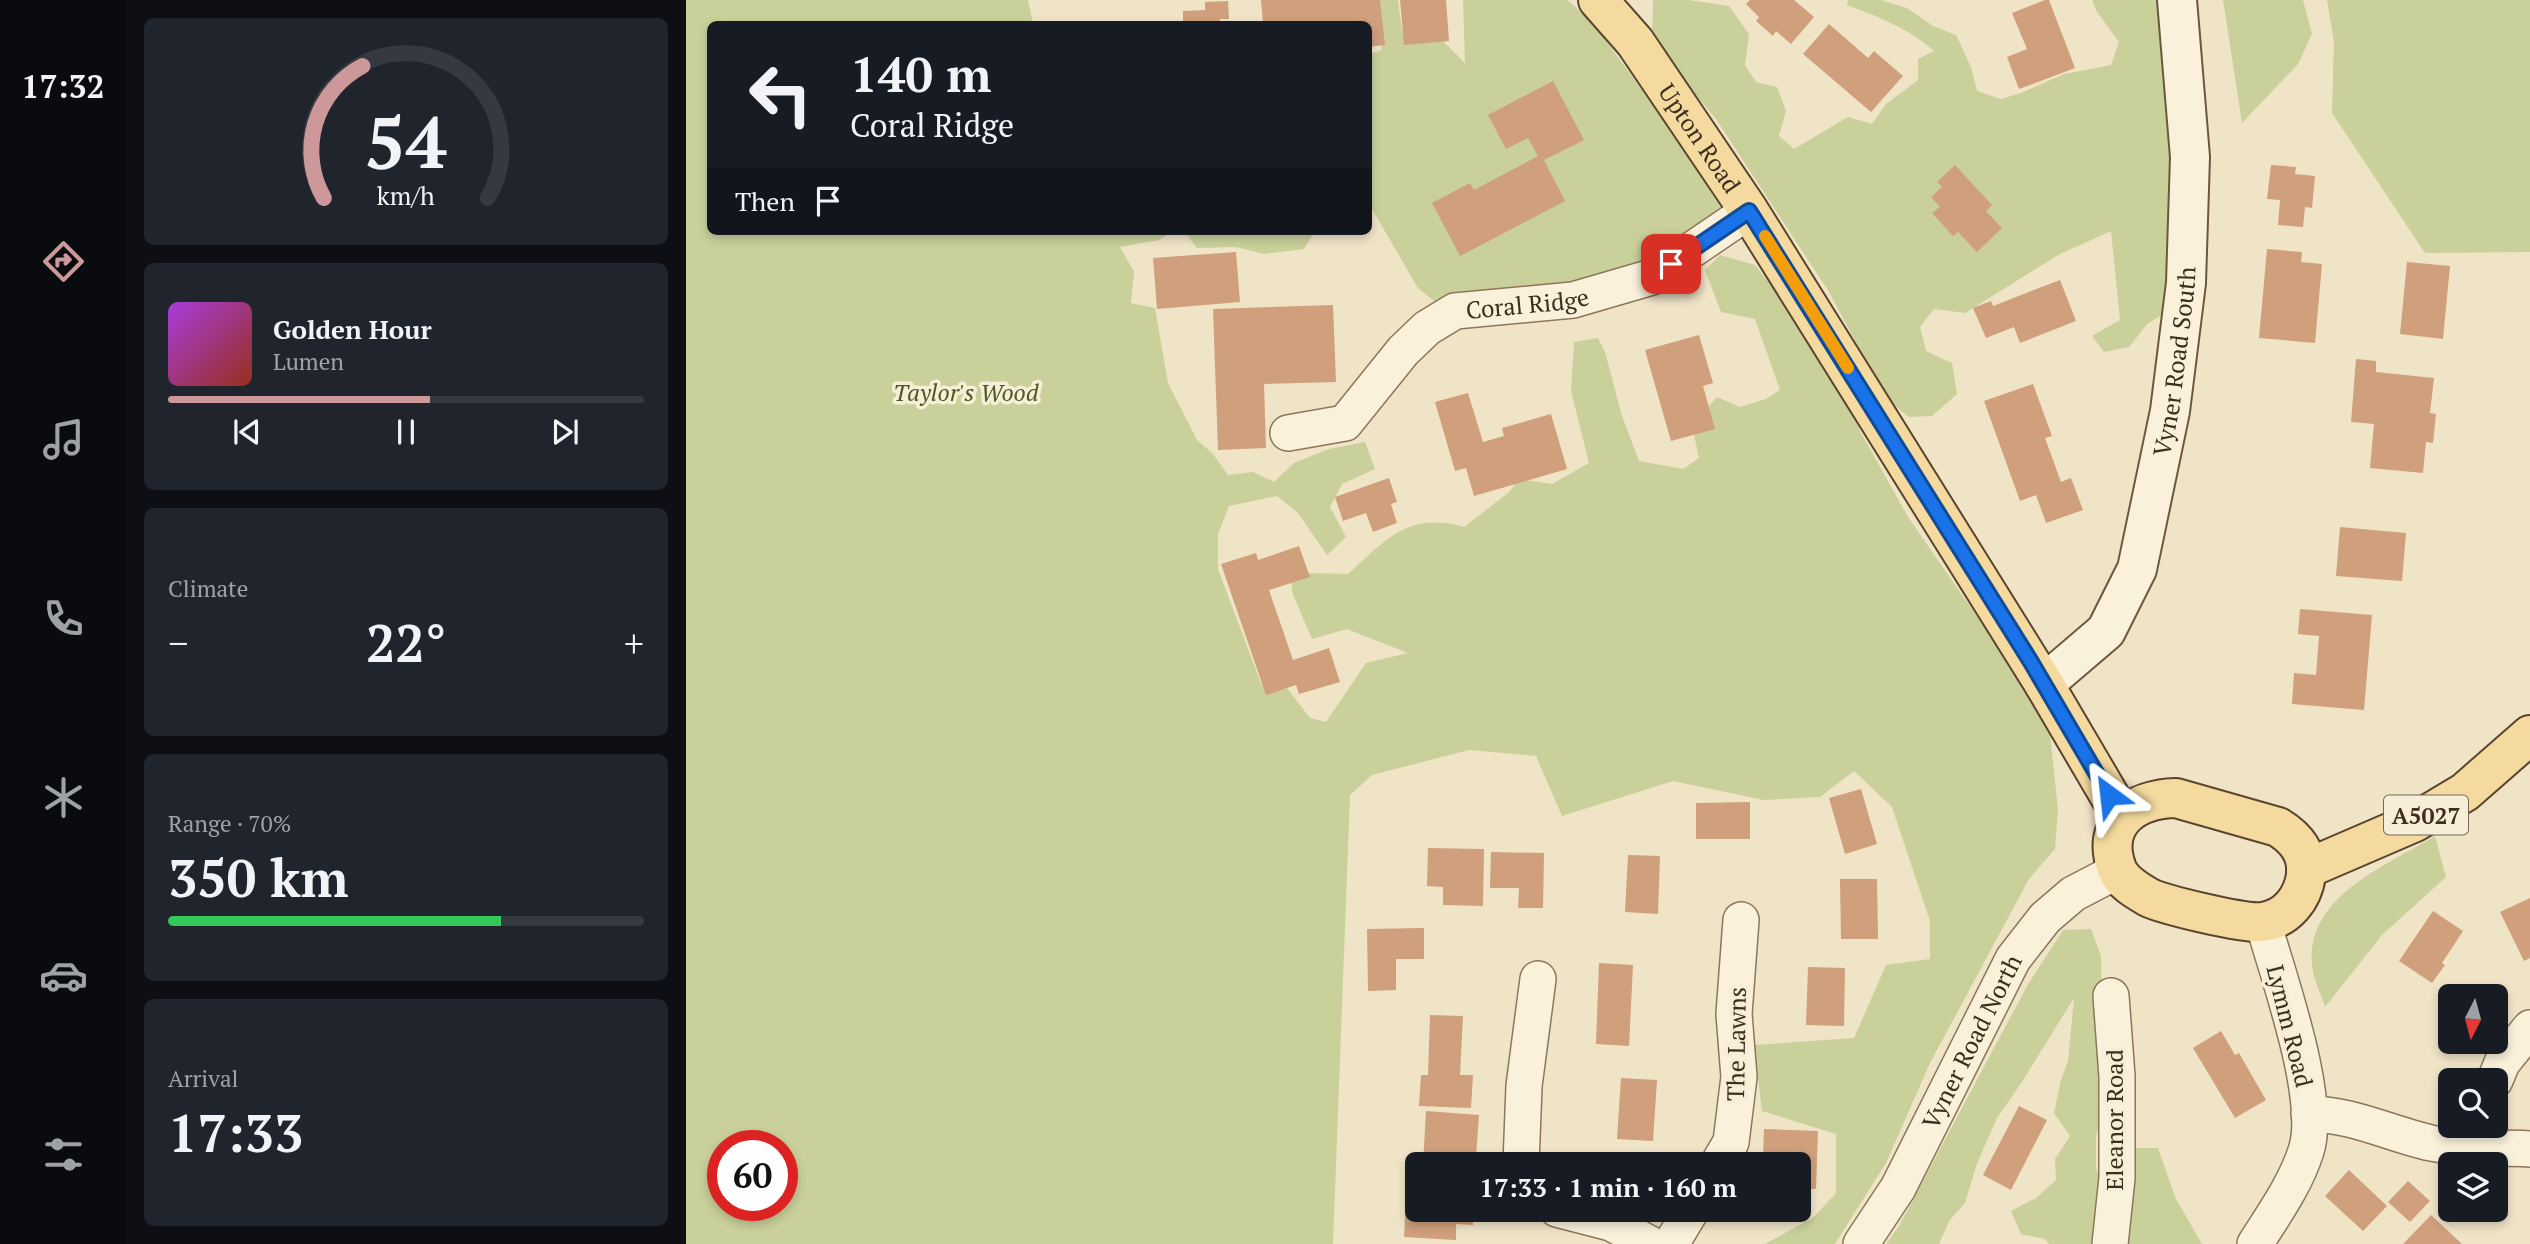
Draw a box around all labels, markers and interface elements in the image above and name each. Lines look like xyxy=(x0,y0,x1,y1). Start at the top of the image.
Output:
text: 140 m xyxy=(850,41,992,106)
icon: left xyxy=(735,49,826,140)
text: 17:32 xyxy=(21,65,105,107)
street label: Upton Road xyxy=(1652,77,1748,199)
text: 54 xyxy=(365,92,447,189)
text: Coral Ridge xyxy=(850,104,1014,146)
text: km/h xyxy=(377,178,435,211)
icon: arrive xyxy=(809,182,847,220)
text: Then xyxy=(735,184,795,218)
pin xyxy=(1641,234,1701,294)
icon: directions xyxy=(39,237,88,286)
icon: arrive xyxy=(1652,245,1690,283)
street label: Vyner Road South xyxy=(2145,266,2203,459)
street label: Coral Ridge xyxy=(1465,280,1593,326)
text: Golden Hour xyxy=(273,312,432,346)
text: Lumen xyxy=(273,346,344,377)
park label: Taylor's Wood xyxy=(893,376,1040,408)
icon: previous xyxy=(228,413,266,451)
icon: pause xyxy=(387,413,425,451)
icon: next xyxy=(546,413,584,451)
icon: music xyxy=(39,415,88,464)
text: Climate xyxy=(168,573,248,604)
icon: phone xyxy=(39,594,88,643)
text: 22° xyxy=(366,608,446,677)
text: − xyxy=(168,618,188,668)
text: + xyxy=(624,618,644,668)
position arrow xyxy=(2072,758,2146,832)
icon: climate xyxy=(39,773,88,822)
road number: A5027 xyxy=(2384,796,2468,834)
text: Range · 70% xyxy=(168,808,291,839)
text: 350 km xyxy=(168,843,349,912)
street label: Vyner Road North xyxy=(1914,949,2029,1134)
icon: car xyxy=(39,951,88,1000)
street label: Lymm Road xyxy=(2259,962,2321,1090)
north arrow xyxy=(2438,984,2508,1054)
map controls xyxy=(2438,984,2508,1222)
street label: The Lawns xyxy=(1719,987,1753,1101)
street label: Eleanor Road xyxy=(2098,1049,2130,1191)
text: Arrival xyxy=(168,1063,239,1094)
button: search xyxy=(2438,1068,2508,1138)
text: 17:33 xyxy=(168,1098,303,1167)
icon: filters xyxy=(39,1130,88,1179)
speed limit sign: 60 xyxy=(707,1130,798,1221)
button: layers xyxy=(2438,1152,2508,1222)
text: 17:33 · 1 min · 160 m xyxy=(1479,1170,1737,1204)

